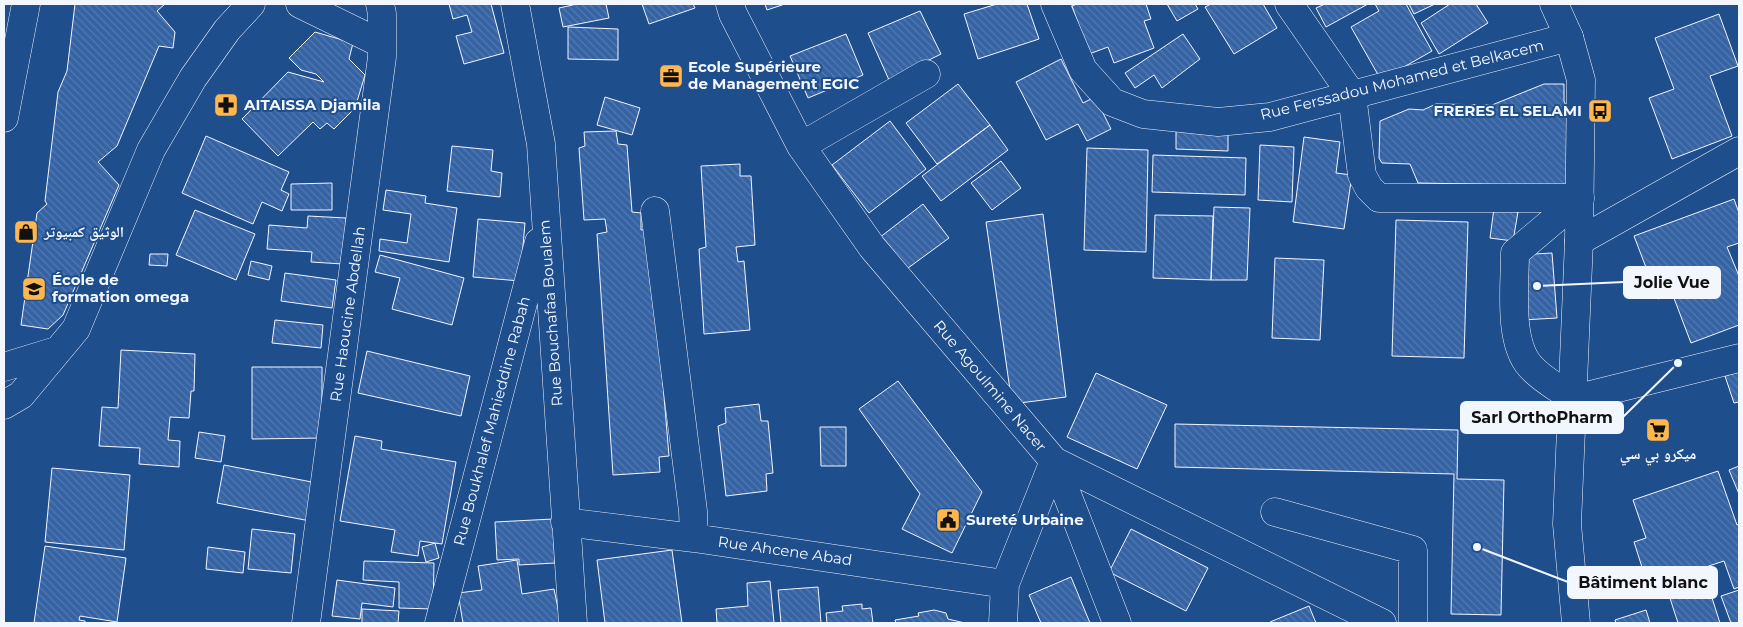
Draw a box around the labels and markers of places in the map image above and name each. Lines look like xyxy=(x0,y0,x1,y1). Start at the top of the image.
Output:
place label: Ecole Supérieure de Management EGIC xyxy=(688,57,859,93)
office icon: Ecole Supérieure de Management EGIC xyxy=(658,63,684,89)
pharmacy icon: AITAISSA Djamila xyxy=(213,92,239,118)
place label: AITAISSA Djamila xyxy=(243,95,381,114)
bus stop icon: FRERES EL SELAMI xyxy=(1587,98,1613,124)
place label: FRERES EL SELAMI xyxy=(1434,101,1582,120)
shop icon: الوثيق كمبيوتر xyxy=(13,219,39,245)
place label: الوثيق كمبيوتر xyxy=(43,222,124,241)
callout: Jolie Vue xyxy=(1624,267,1720,298)
place label: École de formation omega xyxy=(52,270,189,306)
school or university icon: École de formation omega xyxy=(21,276,47,302)
callout: Sarl OrthoPharm xyxy=(1461,402,1623,433)
supermarket icon: ميكرو بي سي xyxy=(1645,417,1671,443)
place label: ميكرو بي سي xyxy=(1620,444,1696,466)
public building icon: Sureté Urbaine xyxy=(935,507,961,533)
place label: Sureté Urbaine xyxy=(966,510,1084,529)
callout: Bâtiment blanc xyxy=(1568,567,1717,598)

